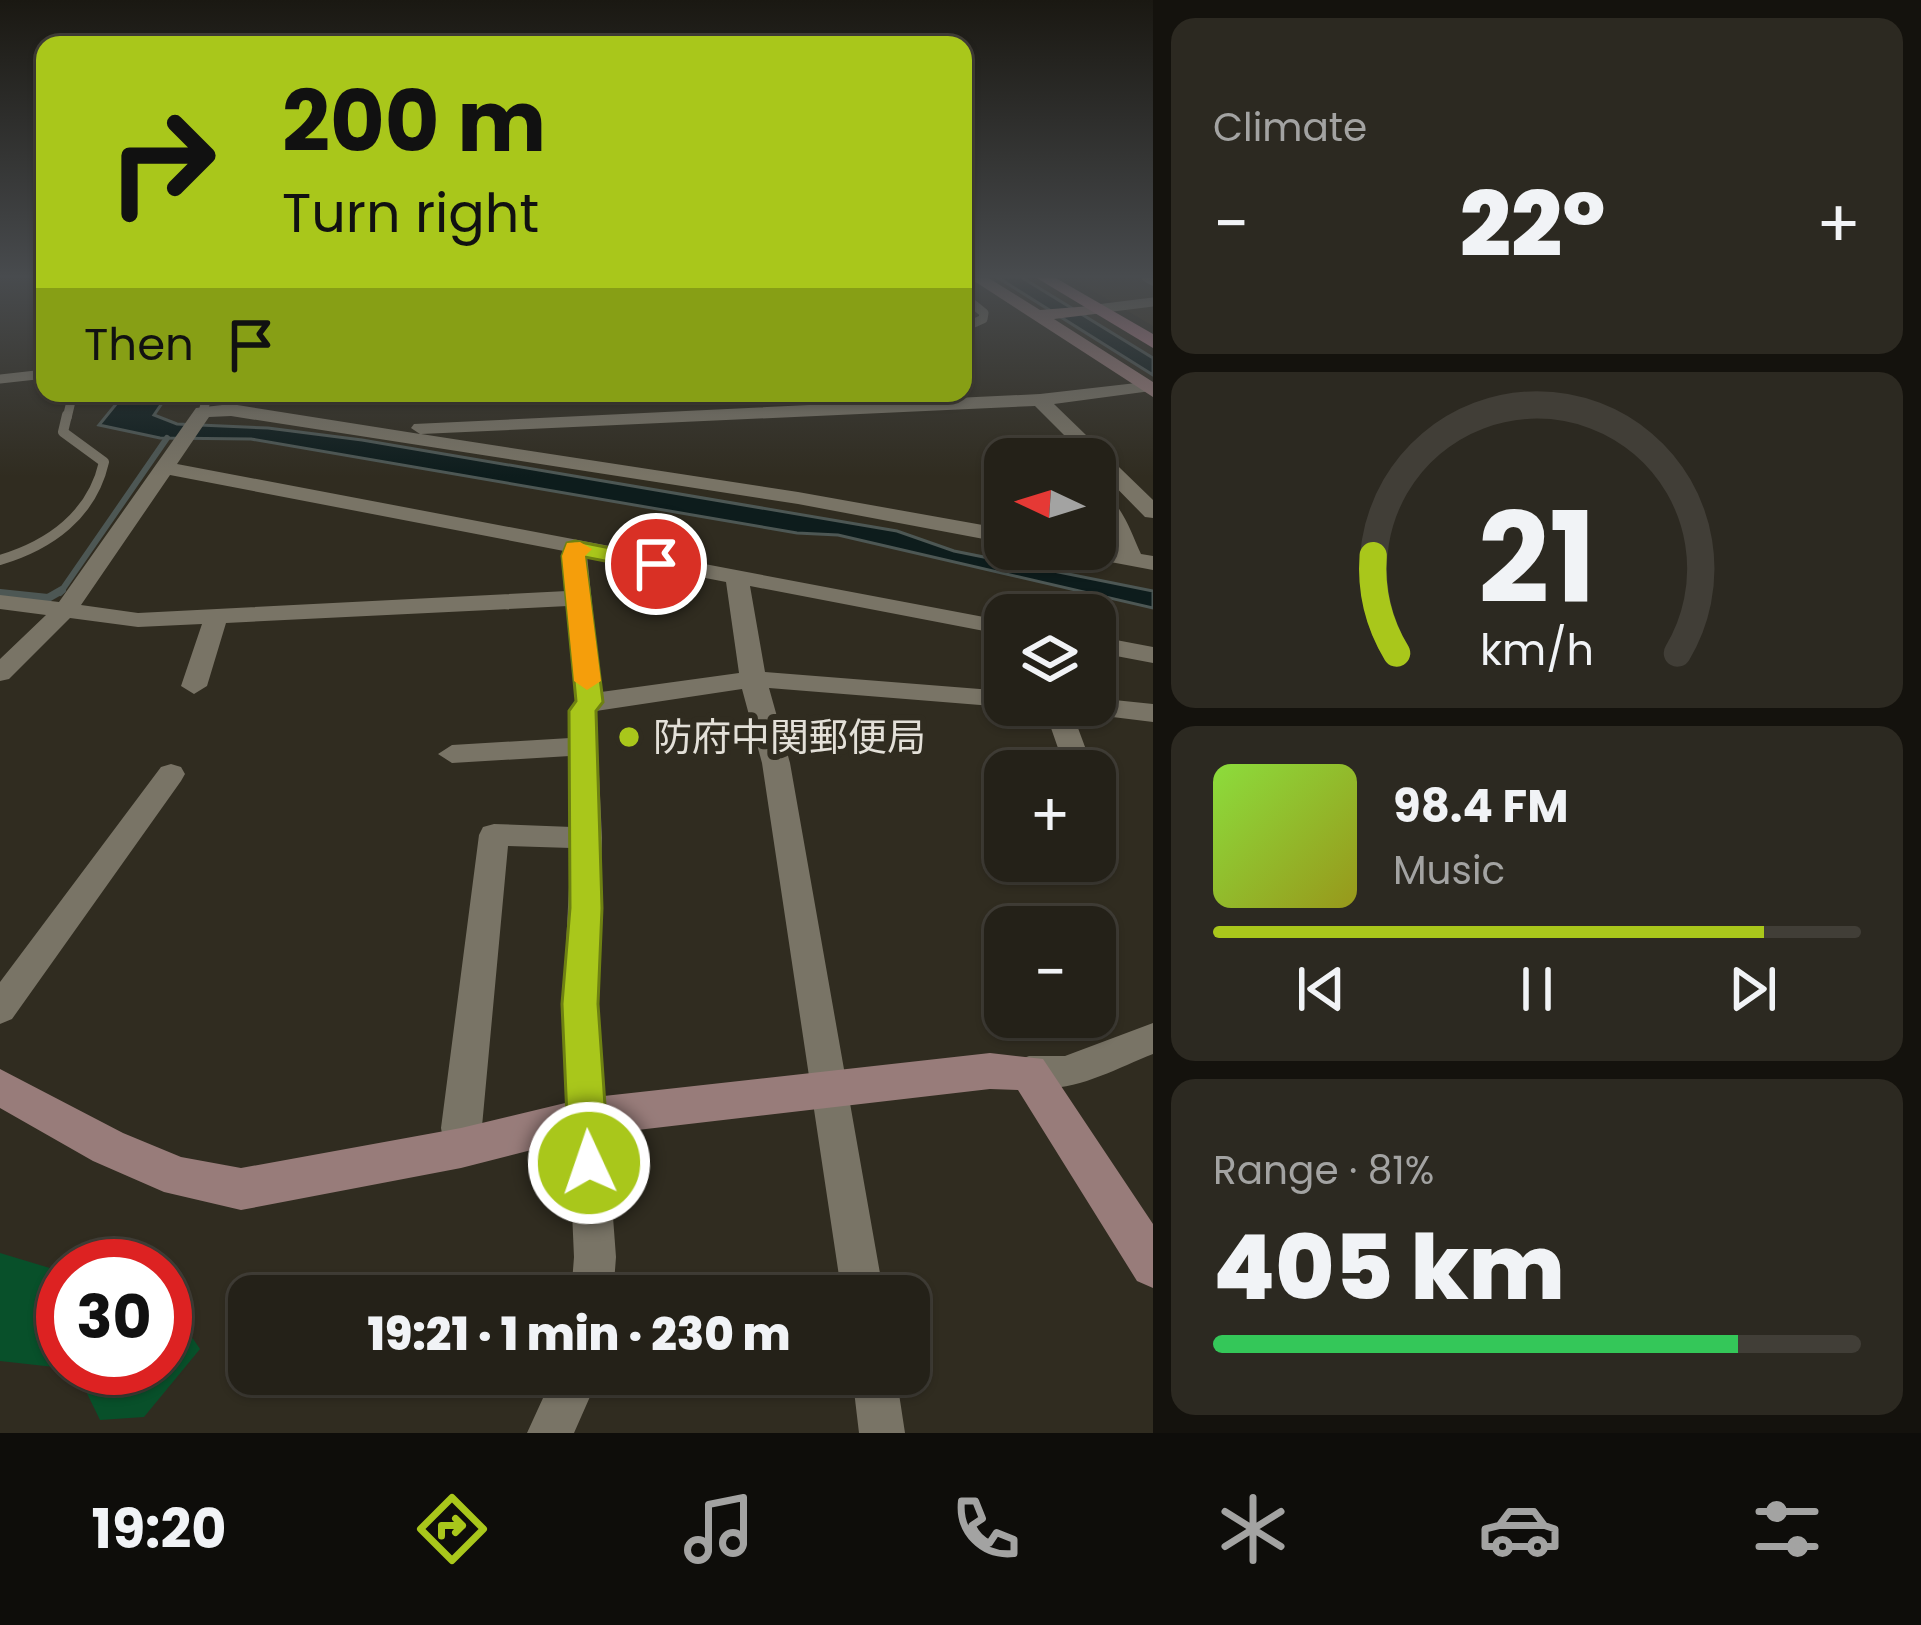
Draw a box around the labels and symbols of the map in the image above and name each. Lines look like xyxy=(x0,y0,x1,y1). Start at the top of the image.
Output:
north arrow xyxy=(984,438,1116,570)
pin xyxy=(605,513,707,615)
place label: 防府中関郵便局 xyxy=(653,710,926,765)
marker: 防府中関郵便局 xyxy=(616,724,642,750)
position arrow xyxy=(526,1100,652,1226)
speed limit sign: 30 xyxy=(36,1239,192,1395)

